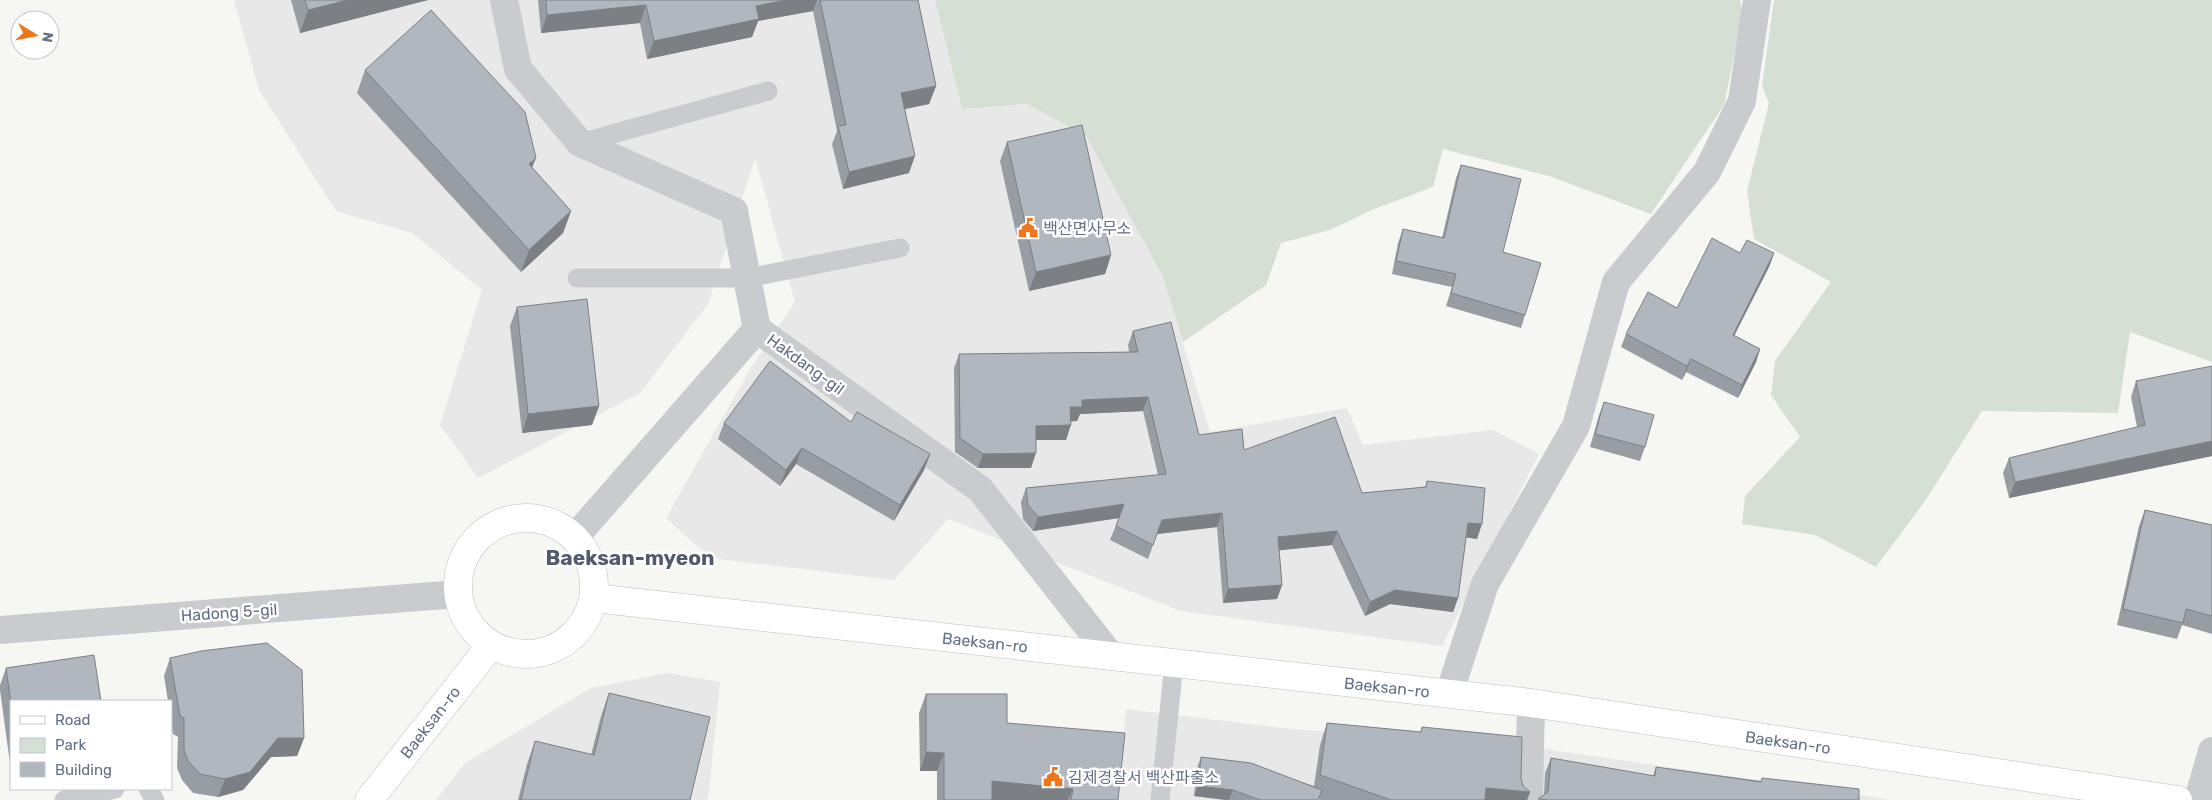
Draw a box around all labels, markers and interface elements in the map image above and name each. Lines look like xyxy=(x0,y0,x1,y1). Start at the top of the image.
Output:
north arrow xyxy=(10,10,60,60)
text: N xyxy=(38,31,57,44)
public building icon: 백산면사무소 xyxy=(1017,217,1039,239)
place label: 백산면사무소 xyxy=(1043,219,1131,238)
street label: Hakdang-gil xyxy=(763,330,848,399)
district label: Baeksan-myeon xyxy=(546,545,715,570)
street label: Hadong 5-gil xyxy=(180,600,278,625)
street label: Baeksan-ro xyxy=(941,629,1029,656)
street label: Baeksan-ro xyxy=(1343,674,1431,701)
street label: Baeksan-ro xyxy=(396,683,464,762)
legend xyxy=(10,700,172,790)
text: Road xyxy=(55,711,91,729)
street label: Baeksan-ro xyxy=(1744,727,1832,758)
text: Park xyxy=(55,736,86,754)
text: Building xyxy=(55,761,112,779)
public building icon: 김제경찰서 백산파출소 xyxy=(1042,766,1064,788)
place label: 김제경찰서 백산파출소 xyxy=(1068,768,1219,787)

